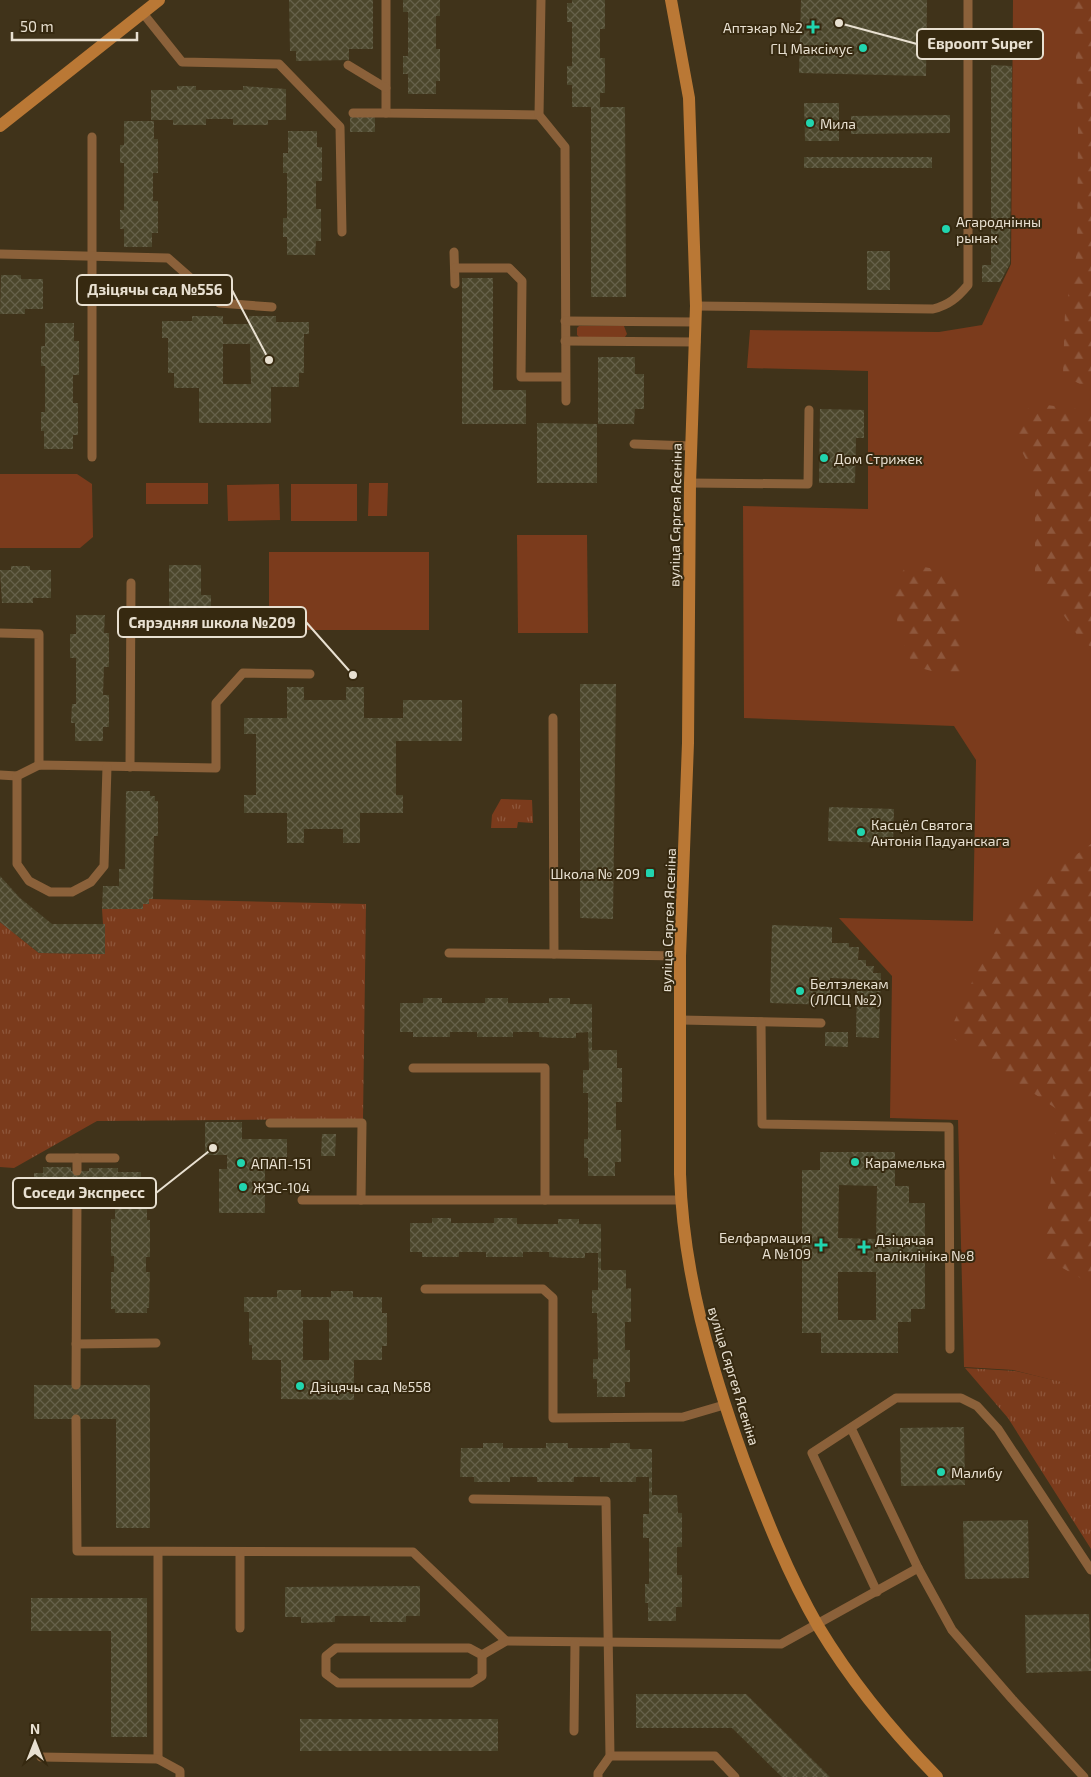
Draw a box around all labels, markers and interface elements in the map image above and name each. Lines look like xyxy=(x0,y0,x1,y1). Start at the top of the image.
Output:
scale bar xyxy=(12,10,138,42)
text: 50 m xyxy=(20,17,54,35)
place label: Аптэкар №2 xyxy=(723,19,803,36)
marker: Аптэкар №2 xyxy=(807,21,819,33)
callout: Евроопт Super xyxy=(917,29,1043,59)
text: Евроопт Super xyxy=(927,34,1033,52)
place label: ГЦ Максімус xyxy=(770,40,853,57)
marker: ГЦ Максімус xyxy=(857,42,869,54)
place label: Мила xyxy=(820,115,856,132)
marker: Мила xyxy=(804,117,816,129)
place label: Агароднінны рынак xyxy=(956,213,1041,246)
marker: Агароднінны рынак xyxy=(940,223,952,235)
callout: Дзіцячы сад №556 xyxy=(77,275,232,305)
text: Дзіцячы сад №556 xyxy=(87,280,223,298)
street label: вуліца Сяргея Ясеніна xyxy=(665,443,685,587)
place label: Дом Стрижек xyxy=(834,450,923,467)
marker: Дом Стрижек xyxy=(818,452,830,464)
callout: Сярэдняя школа №209 xyxy=(118,607,306,637)
text: Сярэдняя школа №209 xyxy=(128,613,296,631)
place label: Касцёл Святога Антонія Падуанскага xyxy=(871,816,1010,849)
marker: Касцёл Святога Антонія Падуанскага xyxy=(855,826,867,838)
street label: вуліца Сяргея Ясеніна xyxy=(657,848,679,992)
place label: Школа № 209 xyxy=(551,865,640,882)
marker: Школа № 209 xyxy=(644,867,656,879)
place label: Белтэлекам (ЛЛСЦ №2) xyxy=(810,975,889,1008)
marker: Белтэлекам (ЛЛСЦ №2) xyxy=(794,985,806,997)
place label: Карамелька xyxy=(865,1154,945,1171)
place label: АПАП-151 xyxy=(251,1155,312,1172)
marker: Карамелька xyxy=(849,1156,861,1168)
marker: АПАП-151 xyxy=(235,1157,247,1169)
callout: Соседи Экспресс xyxy=(13,1178,156,1208)
place label: ЖЭС-104 xyxy=(253,1179,310,1196)
marker: ЖЭС-104 xyxy=(237,1181,249,1193)
text: Соседи Экспресс xyxy=(23,1183,145,1201)
place label: Белфармация А №109 xyxy=(719,1229,811,1262)
place label: Дзіцячая паліклініка №8 xyxy=(875,1231,975,1264)
marker: Белфармация А №109 xyxy=(815,1239,827,1251)
marker: Дзіцячая паліклініка №8 xyxy=(857,1240,871,1254)
street label: вуліца Сяргея Ясеніна xyxy=(705,1305,763,1447)
place label: Дзіцячы сад №558 xyxy=(310,1378,431,1395)
marker: Дзіцячы сад №558 xyxy=(294,1380,306,1392)
place label: Малибу xyxy=(951,1464,1003,1481)
marker: Малибу xyxy=(935,1466,947,1478)
north arrow xyxy=(10,1717,60,1767)
text: N xyxy=(30,1720,40,1737)

